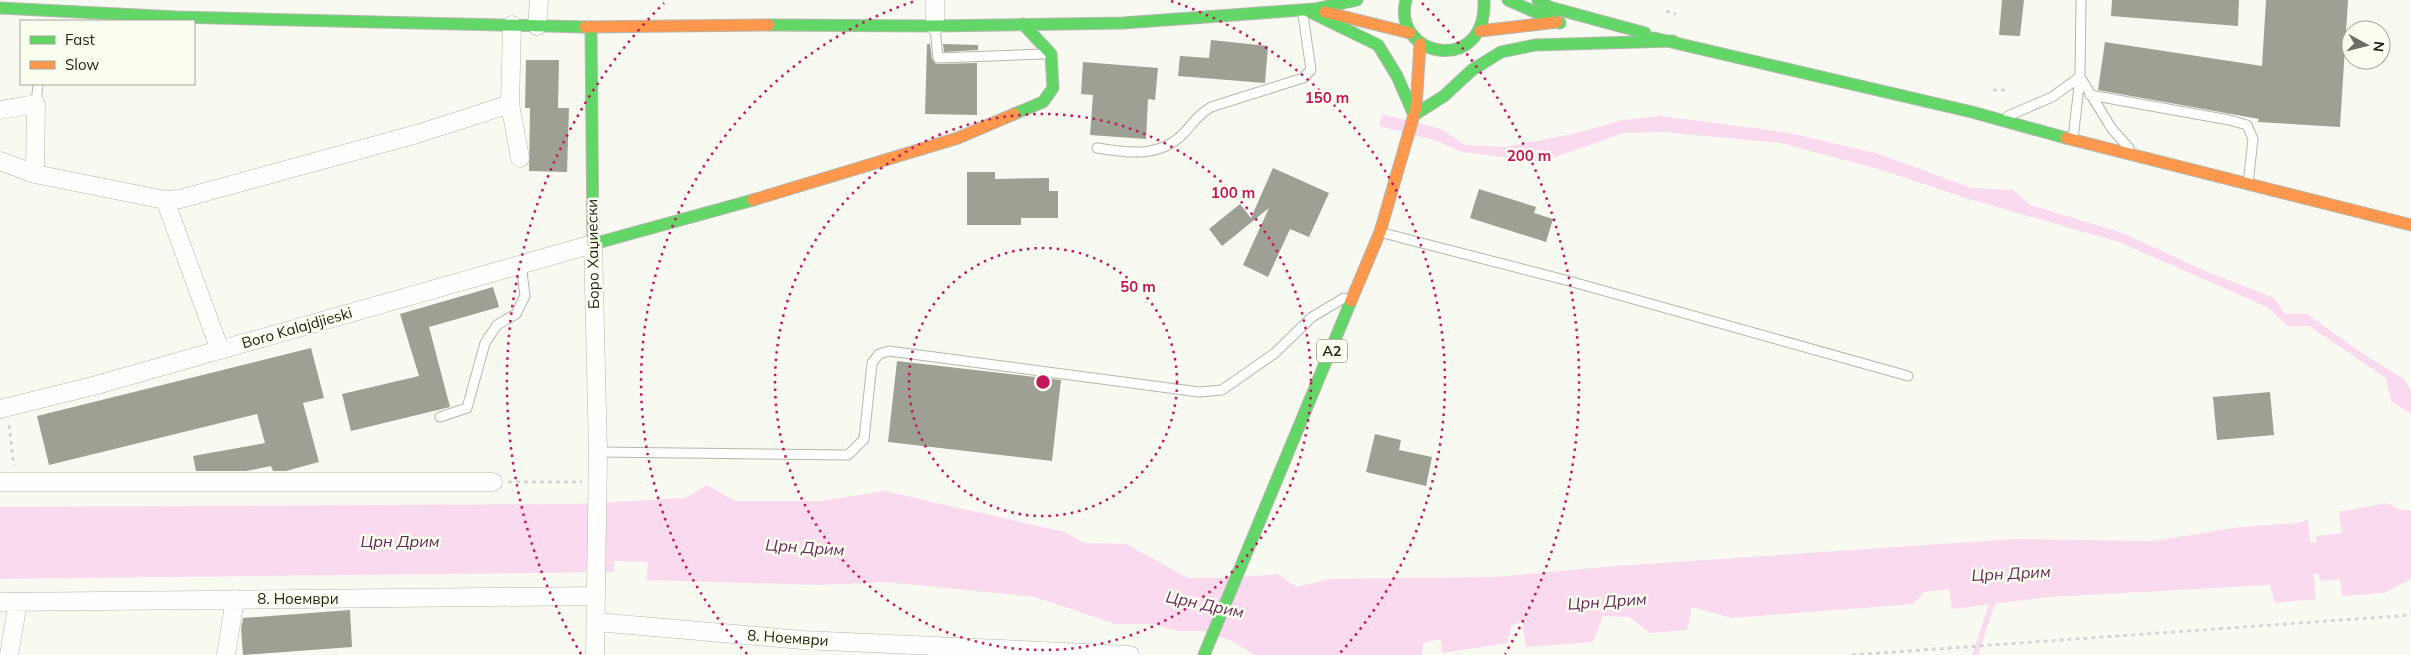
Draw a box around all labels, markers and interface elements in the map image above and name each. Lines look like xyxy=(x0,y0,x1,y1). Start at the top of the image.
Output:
legend xyxy=(20,20,195,85)
north arrow xyxy=(2341,20,2391,70)
text: Fast xyxy=(65,30,95,49)
text: N xyxy=(2369,40,2388,53)
text: Slow xyxy=(65,55,99,74)
text: 150 m xyxy=(1305,88,1349,107)
text: 200 m xyxy=(1507,146,1551,165)
text: 100 m xyxy=(1211,183,1255,202)
street label: Боро Хаџиески xyxy=(582,199,603,309)
text: 50 m xyxy=(1120,277,1156,296)
street label: Boro Kalajdjieski xyxy=(239,303,354,352)
road number: A2 xyxy=(1317,340,1347,362)
centre of rings xyxy=(1034,373,1052,391)
water label: Црн Дрим xyxy=(360,531,440,551)
water label: Црн Дрим xyxy=(765,534,845,560)
water label: Црн Дрим xyxy=(1971,561,2051,585)
water label: Црн Дрим xyxy=(1164,586,1246,622)
water label: Црн Дрим xyxy=(1567,588,1647,614)
street label: 8. Ноември xyxy=(257,589,339,608)
street label: 8. Ноември xyxy=(747,625,829,650)

